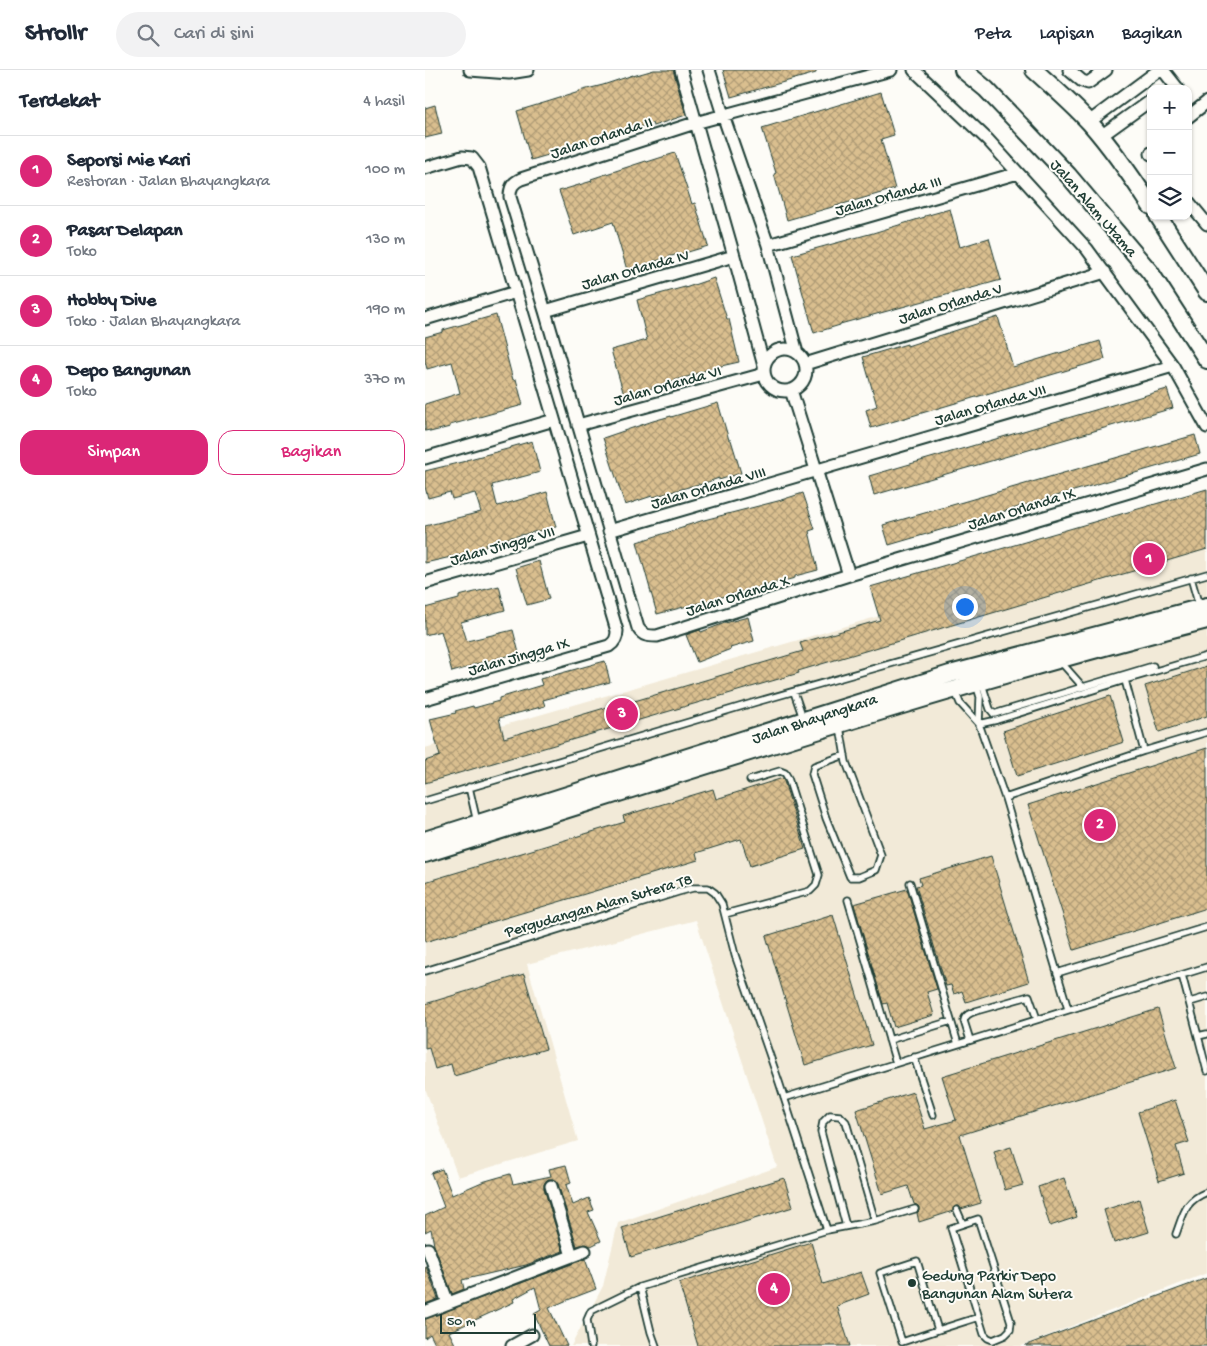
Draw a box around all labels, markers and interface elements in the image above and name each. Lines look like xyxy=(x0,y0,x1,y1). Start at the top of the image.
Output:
search box xyxy=(116,12,466,57)
text: Strollr xyxy=(25,20,86,49)
icon: search xyxy=(134,21,162,49)
text: Cari di sini xyxy=(174,23,254,46)
text: Peta xyxy=(975,24,1012,45)
text: Lapisan xyxy=(1040,24,1094,45)
text: Bagikan xyxy=(1122,24,1182,45)
map controls xyxy=(1147,85,1192,220)
button: + xyxy=(1147,85,1192,130)
text: Terdekat xyxy=(20,90,99,115)
text: 4 hasil xyxy=(363,93,405,112)
street label: Jalan Orlanda II xyxy=(549,114,656,165)
button: − xyxy=(1147,130,1192,175)
text: Seporsi Mie Kari xyxy=(67,150,191,173)
street label: Jalan Alam Utama xyxy=(1045,157,1141,263)
text: 1 xyxy=(33,161,39,180)
text: 100 m xyxy=(365,161,405,180)
text: Restoran · Jalan Bhayangkara xyxy=(67,173,270,192)
street label: Jalan Orlanda III xyxy=(833,173,944,222)
button: layers xyxy=(1147,175,1192,220)
text: Pasar Delapan xyxy=(67,220,183,243)
text: 2 xyxy=(32,231,40,250)
text: 130 m xyxy=(366,231,405,250)
text: Toko xyxy=(67,243,97,262)
street label: Jalan Orlanda IV xyxy=(580,247,692,296)
street label: Jalan Orlanda V xyxy=(897,281,1005,330)
text: Hobby Dive xyxy=(67,290,156,313)
text: 3 xyxy=(32,301,40,320)
text: 190 m xyxy=(366,301,405,320)
text: Toko · Jalan Bhayangkara xyxy=(67,313,240,332)
text: Depo Bangunan xyxy=(67,360,191,383)
street label: Jalan Orlanda VI xyxy=(612,363,724,412)
text: 4 xyxy=(32,371,40,390)
text: 370 m xyxy=(364,371,405,390)
street label: Jalan Orlanda VII xyxy=(933,381,1049,431)
text: Toko xyxy=(67,383,97,402)
button: Simpan xyxy=(20,430,208,475)
button: Bagikan xyxy=(218,430,405,475)
street label: Jalan Orlanda VIII xyxy=(649,464,769,515)
street label: Jalan Orlanda IX xyxy=(966,485,1078,536)
street label: Jalan Jingga VII xyxy=(448,523,558,571)
pin: 1 xyxy=(1133,540,1165,578)
street label: Jalan Orlanda X xyxy=(684,572,792,622)
your location xyxy=(952,594,978,620)
street label: Jalan Jingga IX xyxy=(466,635,572,682)
street label: Jalan Bhayangkara xyxy=(750,691,881,750)
pin: 3 xyxy=(606,695,638,733)
pin: 2 xyxy=(1084,806,1116,844)
street label: Pergudangan Alam Sutera T8 xyxy=(502,871,695,944)
place label: Gedung Parkir Depo Bangunan Alam Sutera xyxy=(921,1268,1074,1305)
pin: 4 xyxy=(758,1270,790,1308)
marker: Gedung Parkir Depo Bangunan Alam Sutera xyxy=(906,1277,918,1289)
scale bar xyxy=(440,1311,536,1334)
text: 50 m xyxy=(447,1314,476,1331)

